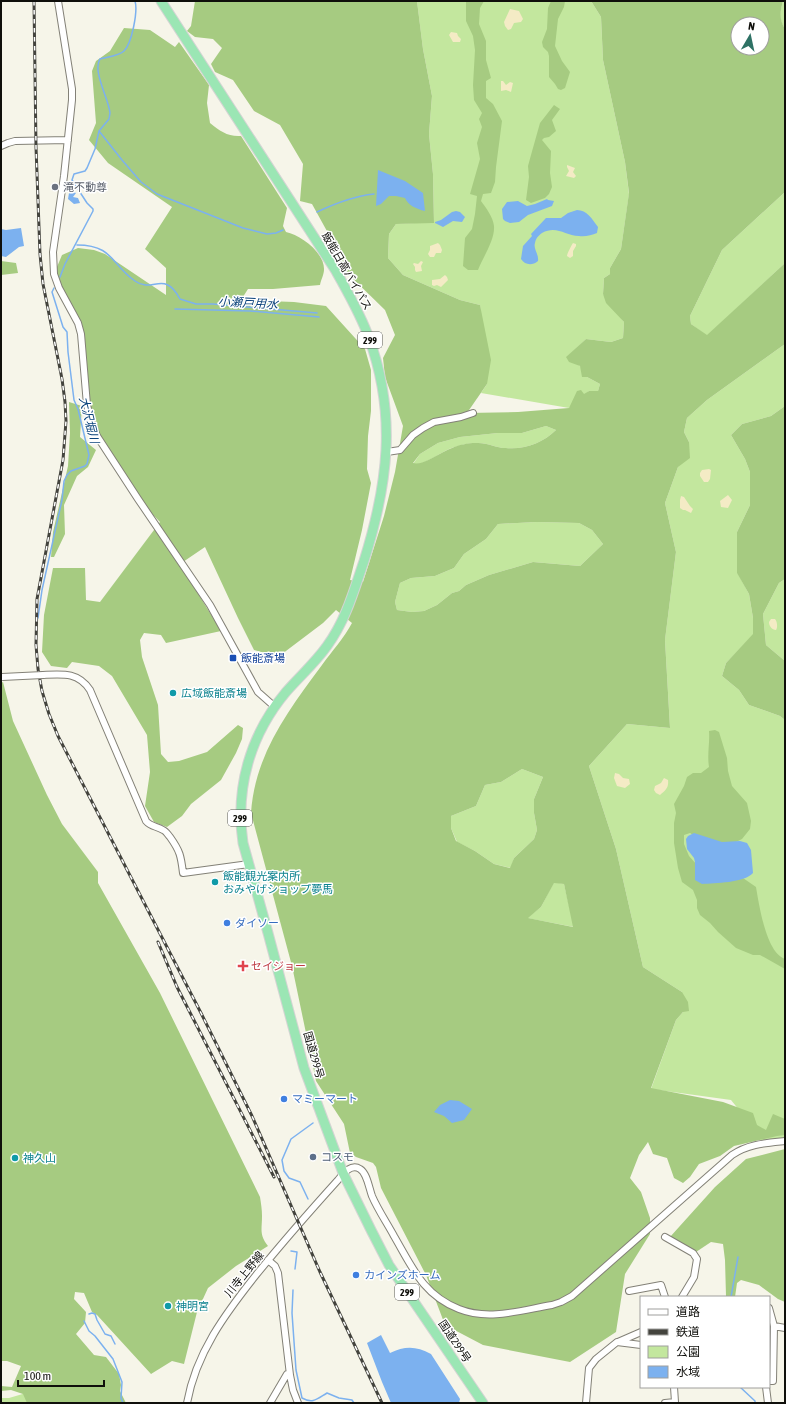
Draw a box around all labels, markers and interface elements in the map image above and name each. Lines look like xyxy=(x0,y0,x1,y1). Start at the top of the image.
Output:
north arrow xyxy=(730,16,770,56)
text: N xyxy=(747,20,756,33)
place label: 滝不動尊 xyxy=(63,181,107,193)
marker: 滝不動尊 xyxy=(50,182,60,192)
street label: 飯能日高バイパス xyxy=(320,230,374,312)
water label: 小瀬戸用水 xyxy=(218,294,280,312)
road number: 299 xyxy=(358,332,382,348)
water label: 大沢堀川 xyxy=(76,395,102,447)
place label: 飯能斎場 xyxy=(241,652,285,664)
marker: 飯能斎場 xyxy=(228,653,238,663)
place label: 広域飯能斎場 xyxy=(181,687,247,699)
marker: 広域飯能斎場 xyxy=(168,688,178,698)
road number: 299 xyxy=(228,810,252,826)
place label: 飯能観光案内所 おみやげショップ夢馬 xyxy=(223,870,333,895)
marker: 飯能観光案内所 おみやげショップ夢馬 xyxy=(210,877,220,887)
place label: ダイソー xyxy=(235,917,279,929)
marker: ダイソー xyxy=(222,918,232,928)
place label: セイジョー xyxy=(251,960,306,972)
marker: セイジョー xyxy=(238,961,248,971)
street label: 国道299号 xyxy=(302,1030,326,1080)
place label: マミーマート xyxy=(292,1093,358,1105)
marker: マミーマート xyxy=(279,1094,289,1104)
place label: コスモ xyxy=(321,1151,354,1163)
place label: 神久山 xyxy=(23,1152,56,1164)
marker: コスモ xyxy=(308,1152,318,1162)
marker: 神久山 xyxy=(10,1153,20,1163)
street label: 川寺上野線 xyxy=(222,1249,266,1299)
place label: カインズホーム xyxy=(364,1269,440,1281)
marker: カインズホーム xyxy=(351,1270,361,1280)
road number: 299 xyxy=(395,1284,419,1300)
legend xyxy=(640,1296,770,1388)
place label: 神明宮 xyxy=(176,1300,209,1312)
marker: 神明宮 xyxy=(163,1301,173,1311)
text: 道路 xyxy=(676,1305,700,1319)
street label: 国道299号 xyxy=(436,1318,474,1364)
text: 鉄道 xyxy=(676,1325,700,1339)
text: 公園 xyxy=(676,1345,700,1359)
scale bar xyxy=(18,1362,104,1388)
text: 水域 xyxy=(676,1365,700,1379)
text: 100 m xyxy=(24,1369,51,1383)

